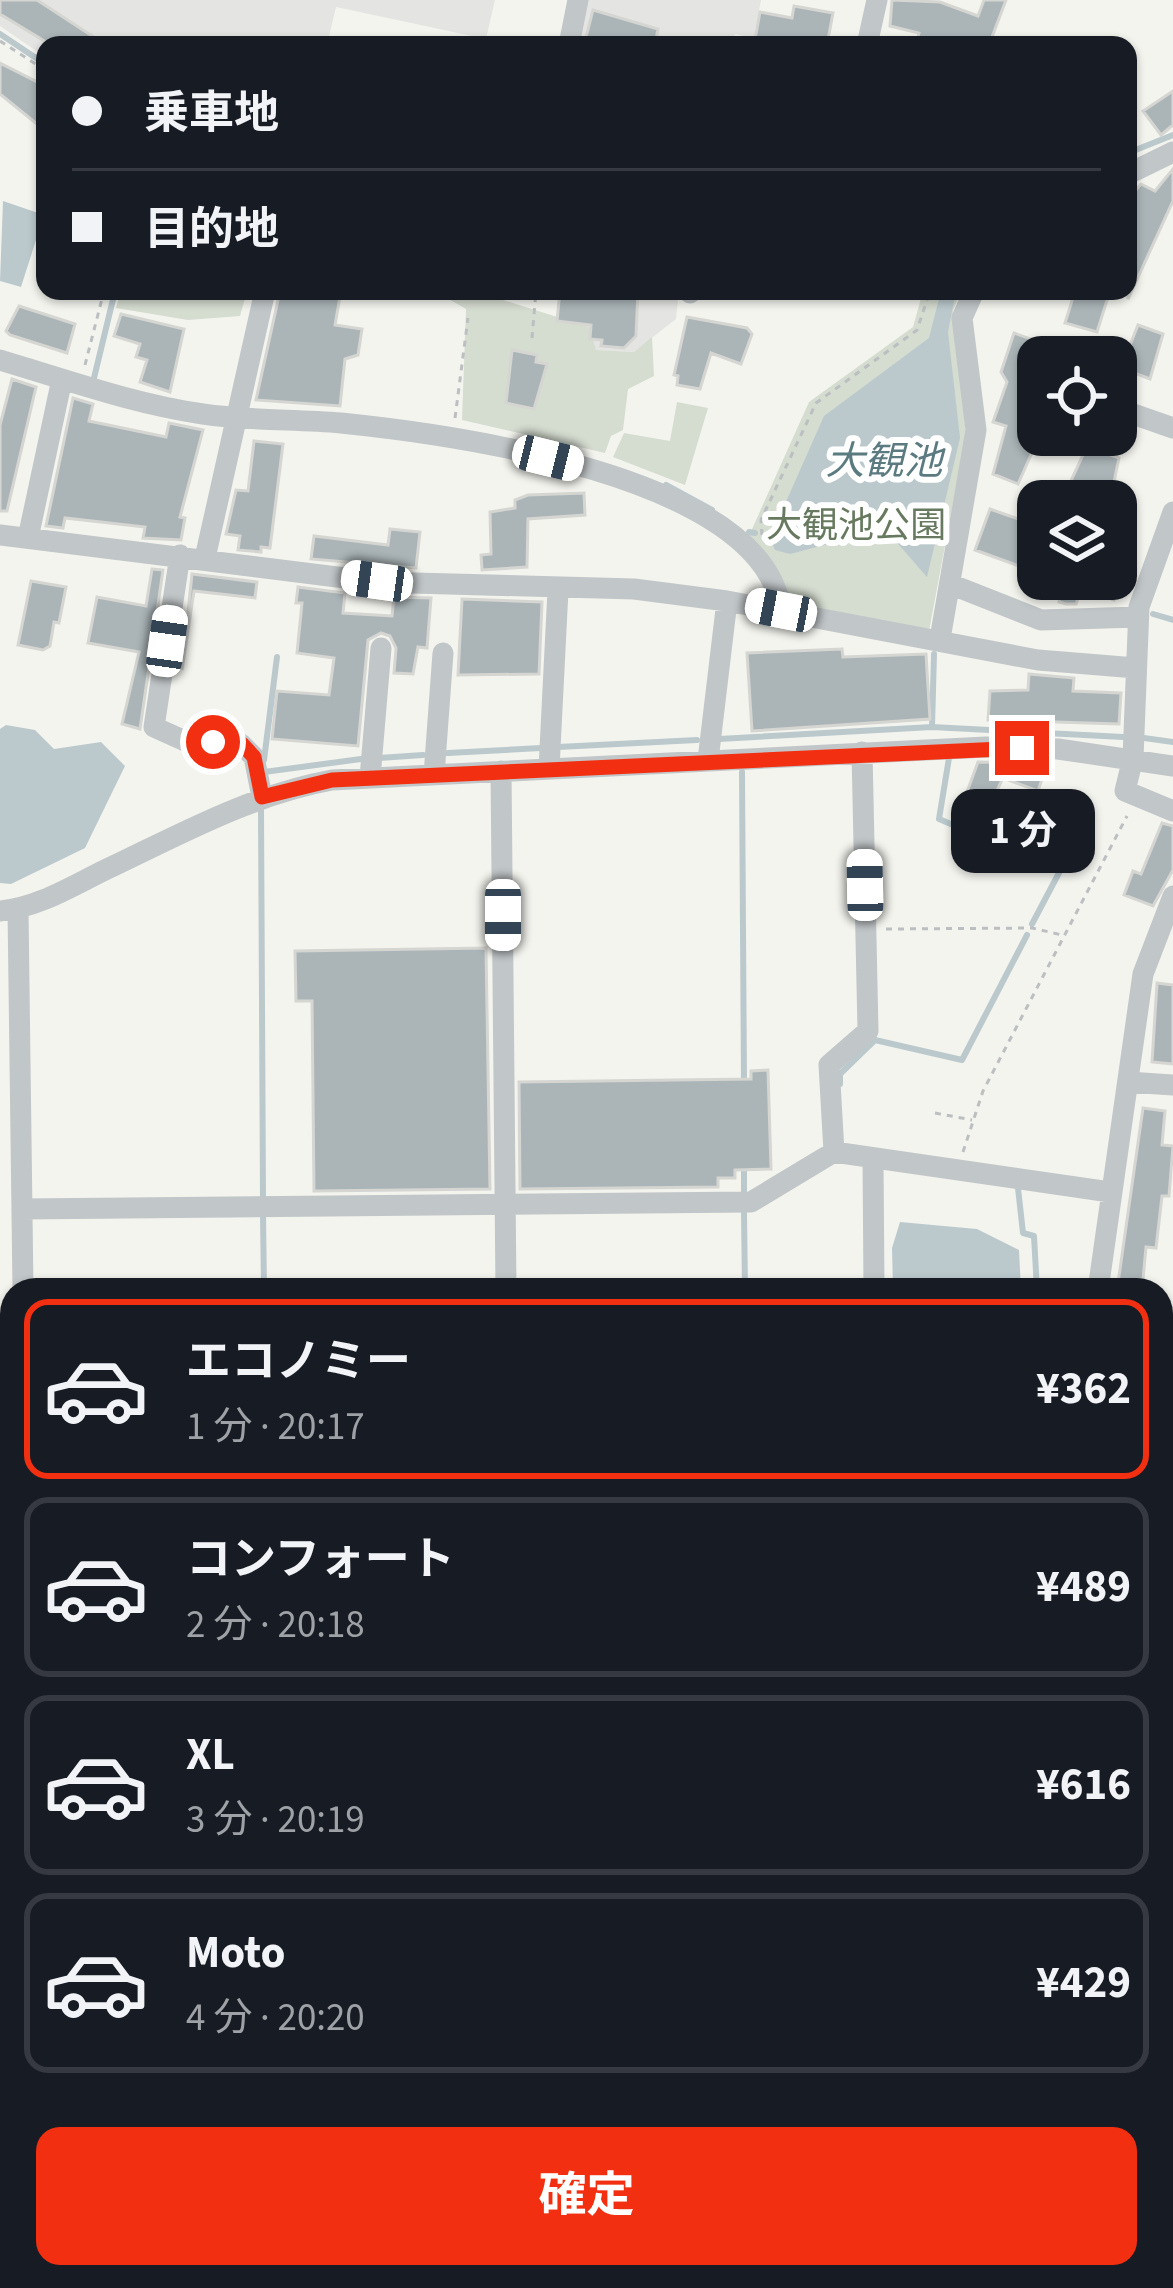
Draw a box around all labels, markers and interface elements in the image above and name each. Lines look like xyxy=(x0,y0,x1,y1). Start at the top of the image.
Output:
text: 乗車地 xyxy=(144,82,279,146)
text: 目的地 xyxy=(144,198,279,262)
map controls xyxy=(1017,336,1137,600)
button: locate xyxy=(1017,336,1137,456)
car xyxy=(509,432,587,484)
water label: 大観池 xyxy=(825,434,946,490)
button: layers xyxy=(1017,480,1137,600)
park label: 大観池公園 xyxy=(766,500,946,551)
car xyxy=(339,558,415,604)
car xyxy=(742,585,820,635)
car xyxy=(144,603,190,679)
route start xyxy=(186,715,240,769)
route end xyxy=(995,721,1049,775)
callout: 1 分 xyxy=(950,790,1094,874)
text: 1 分 xyxy=(989,803,1057,859)
car xyxy=(846,849,884,921)
car xyxy=(485,879,521,951)
text: エコノミー xyxy=(186,1330,411,1394)
icon: car xyxy=(42,1335,150,1443)
text: ¥362 xyxy=(1036,1357,1131,1421)
text: 1 分 · 20:17 xyxy=(186,1399,365,1455)
text: コンフォート xyxy=(186,1528,455,1592)
icon: car xyxy=(42,1533,150,1641)
text: ¥489 xyxy=(1036,1555,1131,1619)
text: 2 分 · 20:18 xyxy=(186,1597,365,1653)
text: XL xyxy=(186,1723,235,1787)
icon: car xyxy=(42,1731,150,1839)
text: ¥616 xyxy=(1036,1753,1131,1817)
text: 3 分 · 20:19 xyxy=(186,1792,365,1848)
text: Moto xyxy=(186,1921,285,1985)
icon: car xyxy=(42,1929,150,2037)
text: ¥429 xyxy=(1036,1951,1131,2015)
text: 4 分 · 20:20 xyxy=(186,1990,365,2046)
button: 確定 xyxy=(36,2127,1137,2265)

